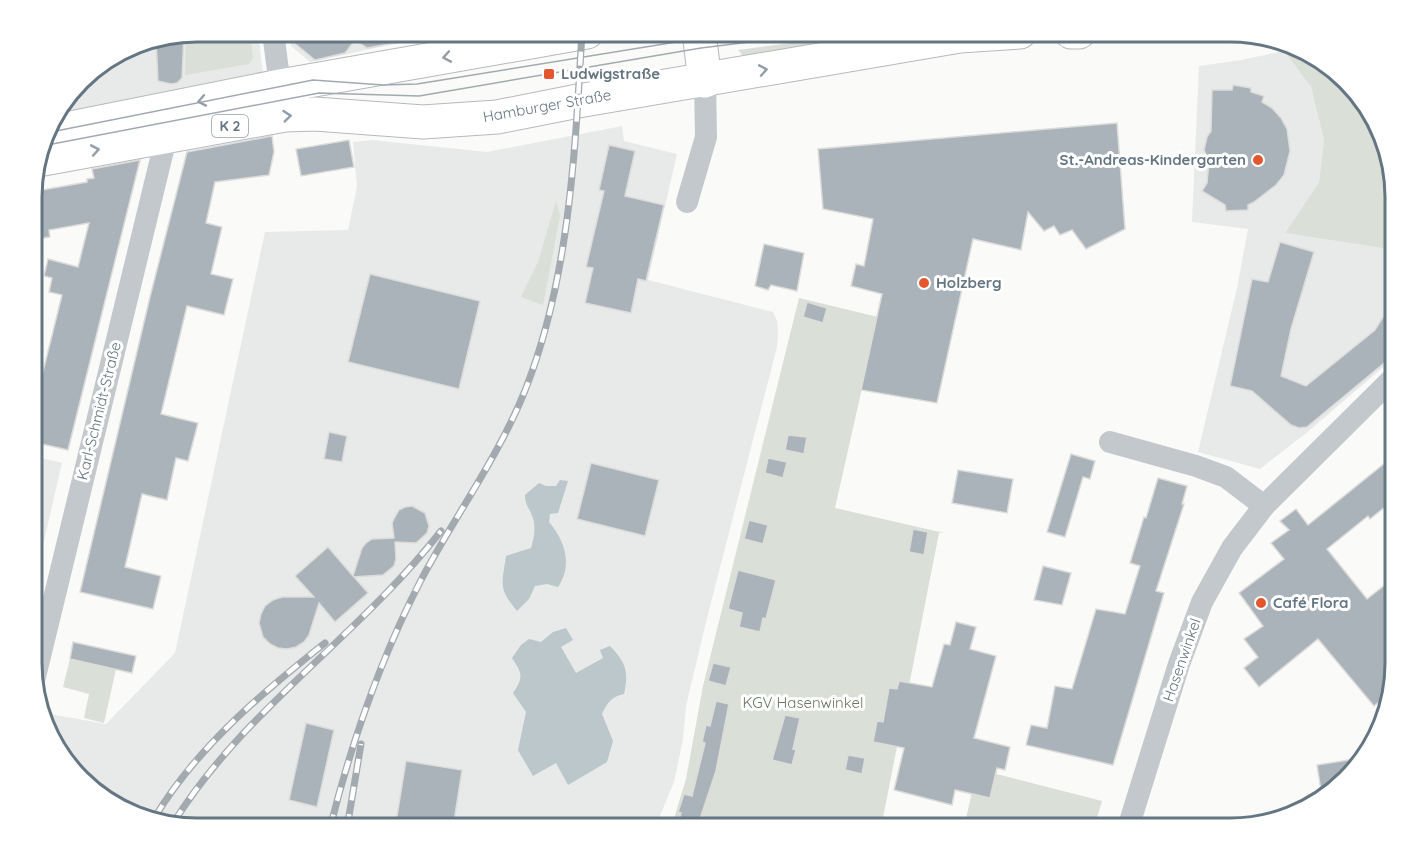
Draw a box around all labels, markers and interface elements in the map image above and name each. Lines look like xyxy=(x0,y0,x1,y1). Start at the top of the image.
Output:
one-way arrow xyxy=(442,50,452,63)
place label: Ludwigstraße xyxy=(561,64,660,83)
one-way arrow xyxy=(758,65,767,77)
marker: Ludwigstraße xyxy=(542,67,556,81)
street label: Hamburger Straße xyxy=(481,85,613,126)
one-way arrow xyxy=(197,94,207,107)
one-way arrow xyxy=(282,110,292,123)
road number: K 2 xyxy=(212,115,248,137)
one-way arrow xyxy=(90,144,100,157)
place label: St.-Andreas-Kindergarten xyxy=(1059,150,1246,169)
marker: St.-Andreas-Kindergarten xyxy=(1251,153,1265,167)
place label: Holzberg xyxy=(936,273,1002,292)
marker: Holzberg xyxy=(917,276,931,290)
street label: Karl-Schmidt-Straße xyxy=(72,340,125,482)
place label: Café Flora xyxy=(1273,593,1348,612)
marker: Café Flora xyxy=(1254,596,1268,610)
street label: Hasenwinkel xyxy=(1158,616,1205,704)
park label: KGV Hasenwinkel xyxy=(743,693,863,712)

